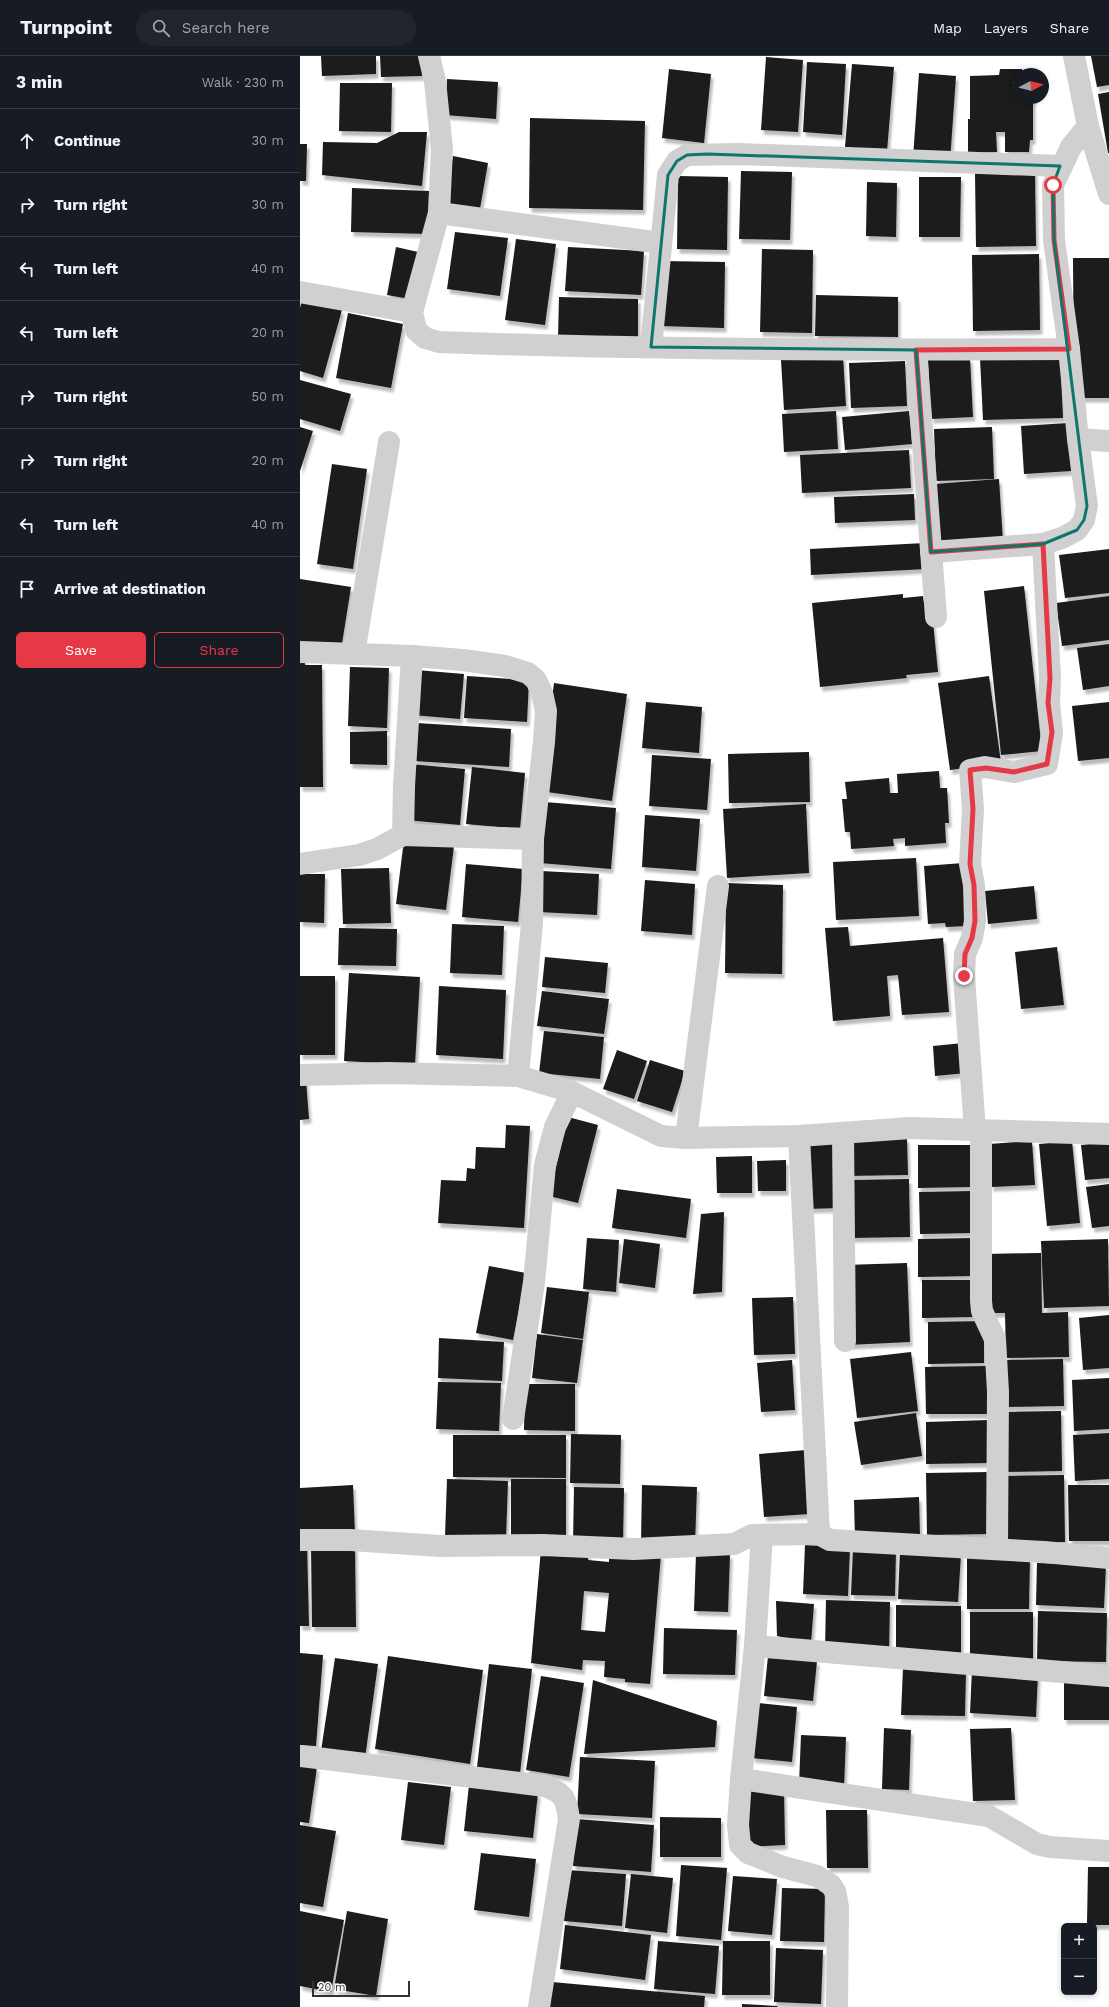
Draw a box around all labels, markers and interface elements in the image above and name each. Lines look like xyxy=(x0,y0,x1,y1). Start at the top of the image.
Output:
search box xyxy=(136,10,416,46)
text: Turnpoint xyxy=(20,16,112,39)
icon: search xyxy=(150,17,172,39)
text: Search here xyxy=(182,19,270,37)
text: Map xyxy=(933,20,962,36)
text: Layers xyxy=(984,20,1028,36)
text: Share xyxy=(1050,20,1089,36)
north arrow xyxy=(1013,68,1049,104)
text: 3 min xyxy=(16,72,62,92)
text: Walk · 230 m xyxy=(202,75,284,90)
icon: ahead xyxy=(16,130,38,152)
text: Continue xyxy=(54,132,121,150)
text: 30 m xyxy=(252,133,284,148)
route start xyxy=(1044,176,1062,194)
icon: right xyxy=(16,194,38,216)
text: Turn right xyxy=(54,196,127,214)
text: 30 m xyxy=(252,197,284,212)
icon: left xyxy=(16,258,38,280)
text: Turn left xyxy=(54,260,118,278)
text: 40 m xyxy=(251,261,284,276)
icon: left xyxy=(16,322,38,344)
text: Turn left xyxy=(54,324,118,342)
text: 20 m xyxy=(252,325,284,340)
icon: right xyxy=(16,386,38,408)
text: Turn right xyxy=(54,388,127,406)
text: 50 m xyxy=(252,389,284,404)
icon: right xyxy=(16,450,38,472)
text: Turn right xyxy=(54,452,127,470)
text: 20 m xyxy=(252,453,284,468)
icon: left xyxy=(16,514,38,536)
text: Turn left xyxy=(54,516,118,534)
text: 40 m xyxy=(251,517,284,532)
icon: arrive xyxy=(16,578,38,600)
text: Arrive at destination xyxy=(54,580,206,598)
button: Save xyxy=(16,632,146,668)
button: Share xyxy=(154,632,284,668)
route end xyxy=(955,967,973,985)
map controls xyxy=(1061,1923,1097,1995)
button: + xyxy=(1061,1923,1097,1959)
button: − xyxy=(1061,1959,1097,1995)
scale bar xyxy=(312,1979,410,1998)
text: 20 m xyxy=(318,1981,346,1994)

